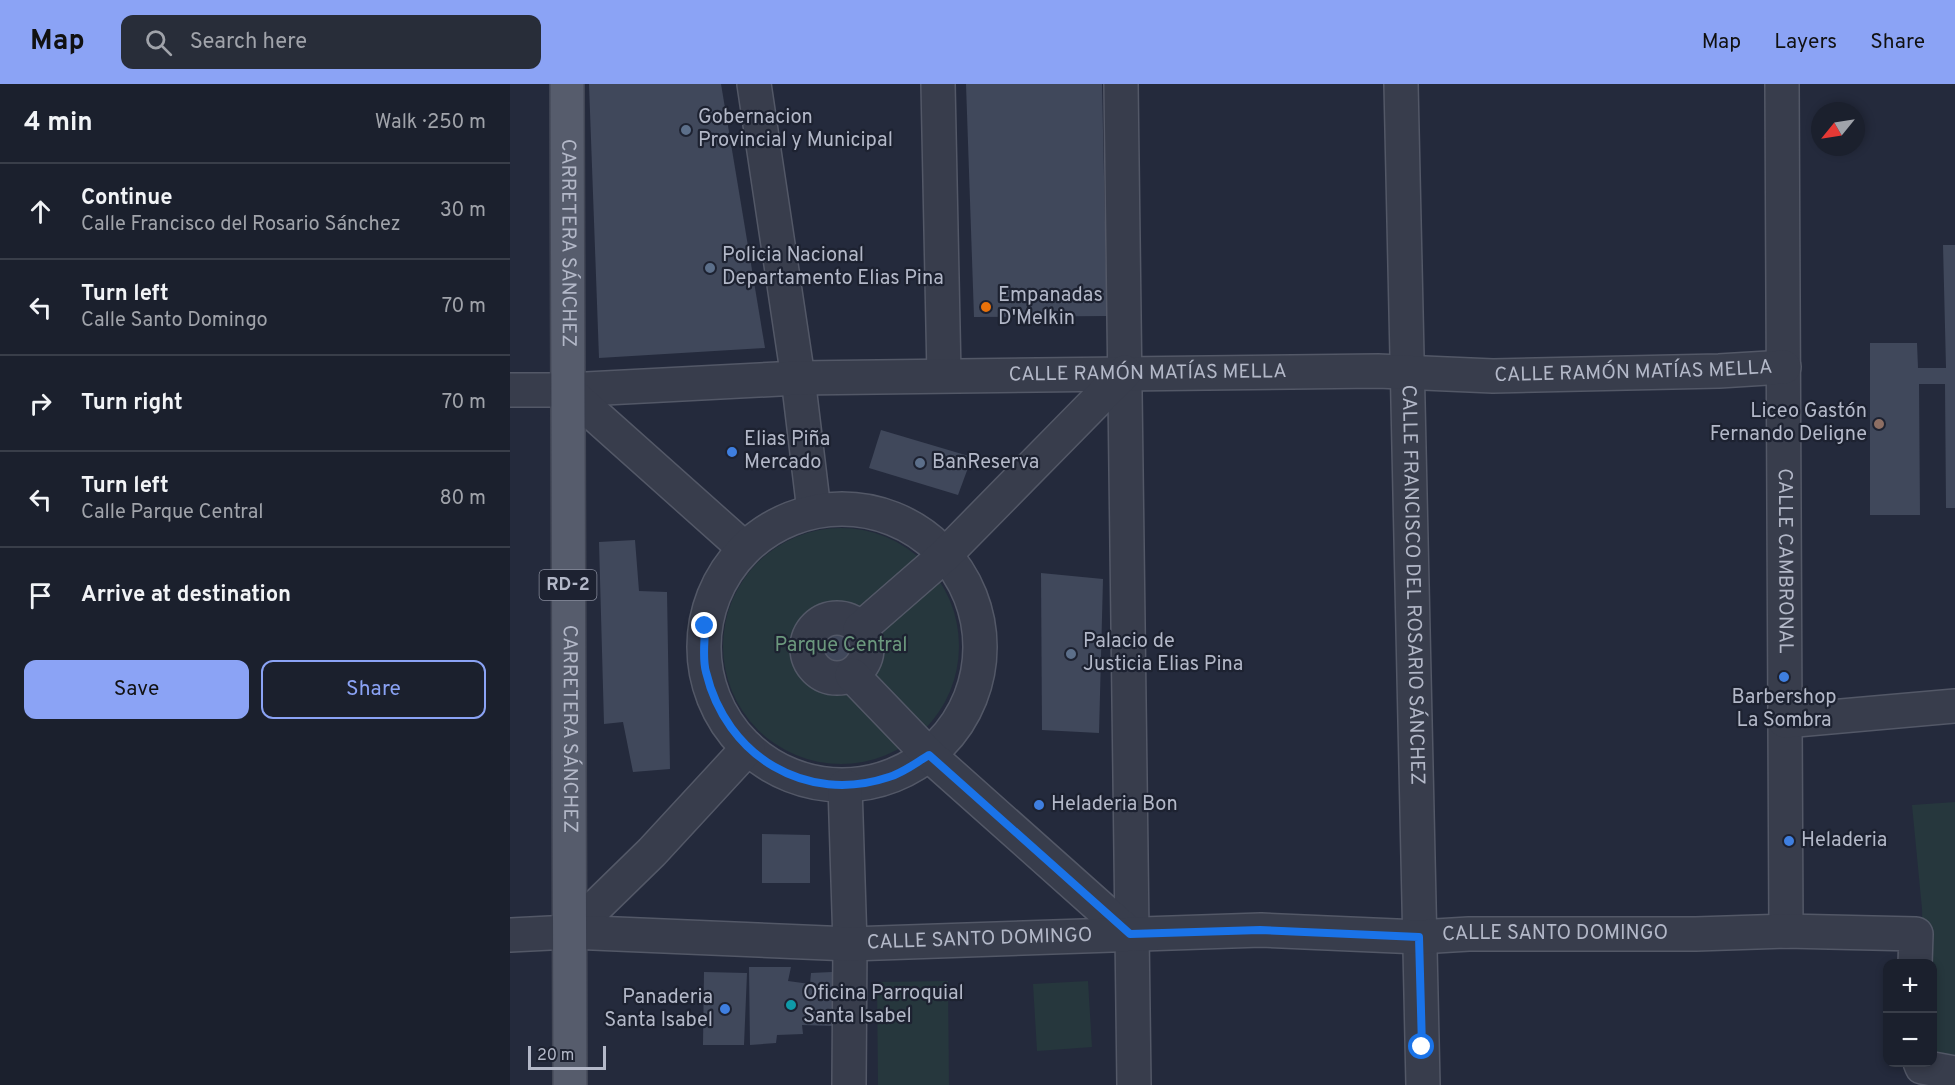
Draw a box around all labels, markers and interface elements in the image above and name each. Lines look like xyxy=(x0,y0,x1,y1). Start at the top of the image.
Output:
search box xyxy=(121,15,541,69)
text: Map xyxy=(30,24,85,60)
icon: search xyxy=(142,26,175,59)
text: Search here xyxy=(190,29,307,56)
text: Map xyxy=(1702,29,1741,56)
text: Layers xyxy=(1774,29,1837,56)
text: Share xyxy=(1870,29,1925,56)
north arrow xyxy=(1811,102,1865,156)
place label: Gobernacion Provincial y Municipal xyxy=(698,105,893,154)
text: 4 min xyxy=(24,107,93,140)
text: Walk · 250 m xyxy=(375,110,486,136)
marker: Gobernacion Provincial y Municipal xyxy=(679,123,693,137)
street label: CARRETERA SÁNCHEZ xyxy=(554,139,583,347)
text: Continue xyxy=(81,185,172,212)
icon: ahead xyxy=(24,195,57,228)
text: 30 m xyxy=(440,198,486,224)
text: Calle Francisco del Rosario Sánchez xyxy=(81,212,401,238)
place label: Policia Nacional Departamento Elias Pina xyxy=(722,243,944,292)
marker: Policia Nacional Departamento Elias Pina xyxy=(703,261,717,275)
text: Turn left xyxy=(81,281,169,308)
place label: Empanadas D'Melkin xyxy=(998,283,1103,332)
icon: left xyxy=(24,291,57,324)
text: 70 m xyxy=(442,294,486,320)
marker: Empanadas D'Melkin xyxy=(979,300,993,314)
text: Calle Santo Domingo xyxy=(81,308,268,334)
street label: CALLE RAMÓN MATÍAS MELLA xyxy=(1494,355,1773,389)
street label: CALLE RAMÓN MATÍAS MELLA xyxy=(1008,358,1287,388)
street label: CALLE FRANCISCO DEL ROSARIO SÁNCHEZ xyxy=(1395,384,1430,785)
icon: right xyxy=(24,387,57,420)
text: Turn right xyxy=(81,390,183,417)
text: 70 m xyxy=(442,390,486,416)
place label: Liceo Gastón Fernando Deligne xyxy=(1710,399,1867,448)
marker: Liceo Gastón Fernando Deligne xyxy=(1872,417,1886,431)
place label: Elias Piña Mercado xyxy=(744,427,830,476)
marker: Elias Piña Mercado xyxy=(725,445,739,459)
place label: BanReserva xyxy=(932,450,1039,476)
marker: BanReserva xyxy=(913,456,927,470)
street label: CALLE CAMBRONAL xyxy=(1771,468,1798,654)
text: Turn left xyxy=(81,473,169,500)
icon: left xyxy=(24,483,57,516)
text: 80 m xyxy=(440,486,486,512)
text: Calle Parque Central xyxy=(81,500,263,526)
road number: RD-2 xyxy=(539,570,596,600)
icon: arrive xyxy=(24,579,57,612)
text: Arrive at destination xyxy=(81,582,291,609)
route end xyxy=(691,612,717,638)
street label: CARRETERA SÁNCHEZ xyxy=(556,625,584,833)
place label: Palacio de Justicia Elias Pina xyxy=(1083,629,1243,678)
park label: Parque Central xyxy=(775,633,908,659)
marker: Palacio de Justicia Elias Pina xyxy=(1064,647,1078,661)
button: Save xyxy=(24,660,249,719)
button: Share xyxy=(261,660,486,719)
marker: Barbershop La Sombra xyxy=(1777,670,1791,684)
place label: Barbershop La Sombra xyxy=(1731,685,1837,734)
place label: Heladeria Bon xyxy=(1051,792,1178,818)
marker: Heladeria Bon xyxy=(1032,798,1046,812)
place label: Heladeria xyxy=(1801,828,1887,854)
marker: Heladeria xyxy=(1782,834,1796,848)
street label: CALLE SANTO DOMINGO xyxy=(1442,921,1668,949)
street label: CALLE SANTO DOMINGO xyxy=(866,923,1093,956)
map controls xyxy=(1883,959,1937,1067)
button: + xyxy=(1883,959,1937,1013)
place label: Oficina Parroquial Santa Isabel xyxy=(803,981,964,1030)
place label: Panaderia Santa Isabel xyxy=(604,985,713,1034)
marker: Oficina Parroquial Santa Isabel xyxy=(784,998,798,1012)
marker: Panaderia Santa Isabel xyxy=(718,1002,732,1016)
button: − xyxy=(1883,1013,1937,1067)
route start xyxy=(1408,1033,1434,1059)
scale bar xyxy=(528,1043,606,1070)
text: 20 m xyxy=(537,1046,574,1066)

